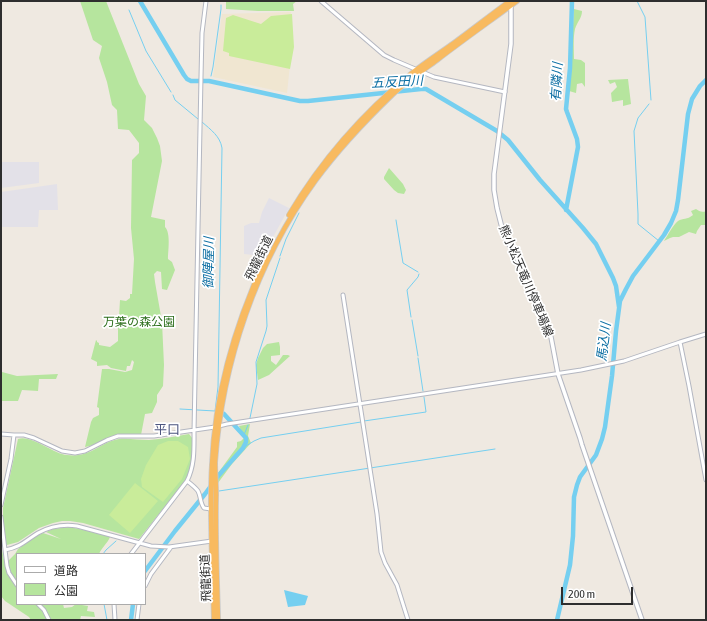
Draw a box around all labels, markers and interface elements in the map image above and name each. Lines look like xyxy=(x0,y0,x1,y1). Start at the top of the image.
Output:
water label: 有隣川 xyxy=(548,62,566,102)
water label: 五反田川 xyxy=(371,73,423,91)
street label: 熊小松天竜川停車場線 xyxy=(496,223,556,339)
street label: 飛龍街道 xyxy=(242,233,276,283)
water label: 御陣屋川 xyxy=(201,237,217,289)
park label: 万葉の森公園 xyxy=(103,315,175,329)
water label: 馬込川 xyxy=(594,322,614,362)
district label: 平口 xyxy=(154,422,180,438)
legend xyxy=(16,553,146,605)
street label: 飛龍街道 xyxy=(198,554,214,602)
text: 道路 xyxy=(54,564,78,578)
scale bar xyxy=(563,579,635,605)
text: 公園 xyxy=(54,584,78,598)
text: 200 m xyxy=(568,587,595,601)

